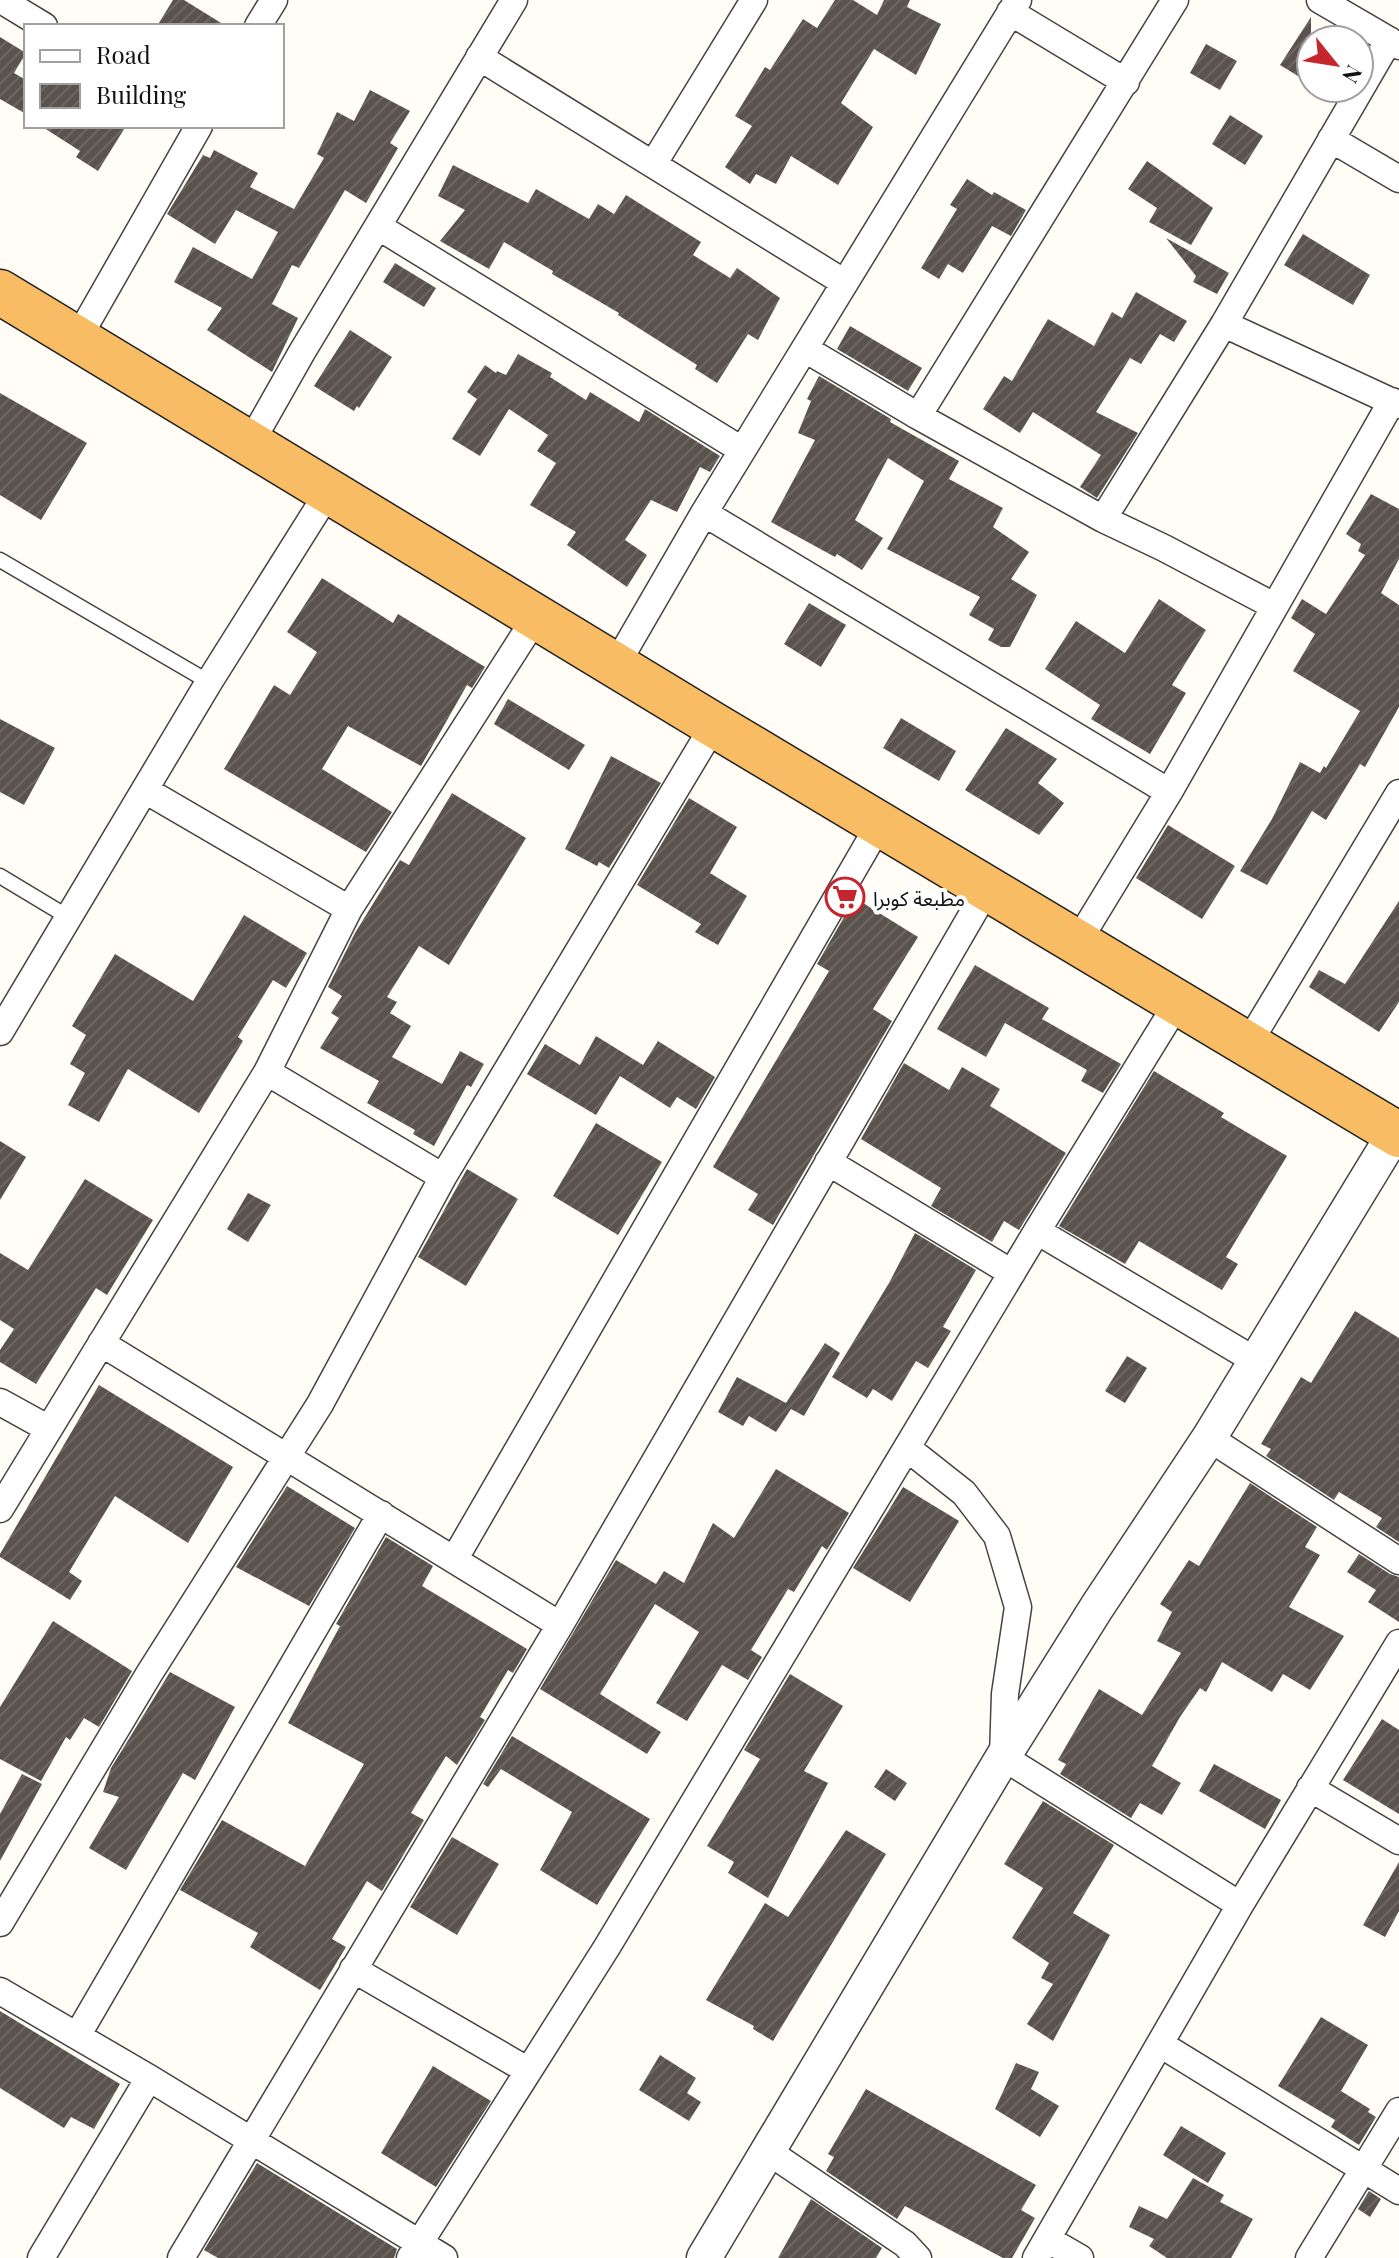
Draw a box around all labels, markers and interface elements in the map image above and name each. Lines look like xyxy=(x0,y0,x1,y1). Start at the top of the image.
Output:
legend xyxy=(24,24,284,128)
north arrow xyxy=(1295,24,1375,104)
text: Road xyxy=(96,38,151,70)
text: N xyxy=(1336,60,1370,89)
text: Building xyxy=(96,78,187,110)
supermarket icon: مطبعة كوبرا xyxy=(824,876,866,918)
place label: مطبعة كوبرا xyxy=(873,884,965,911)

